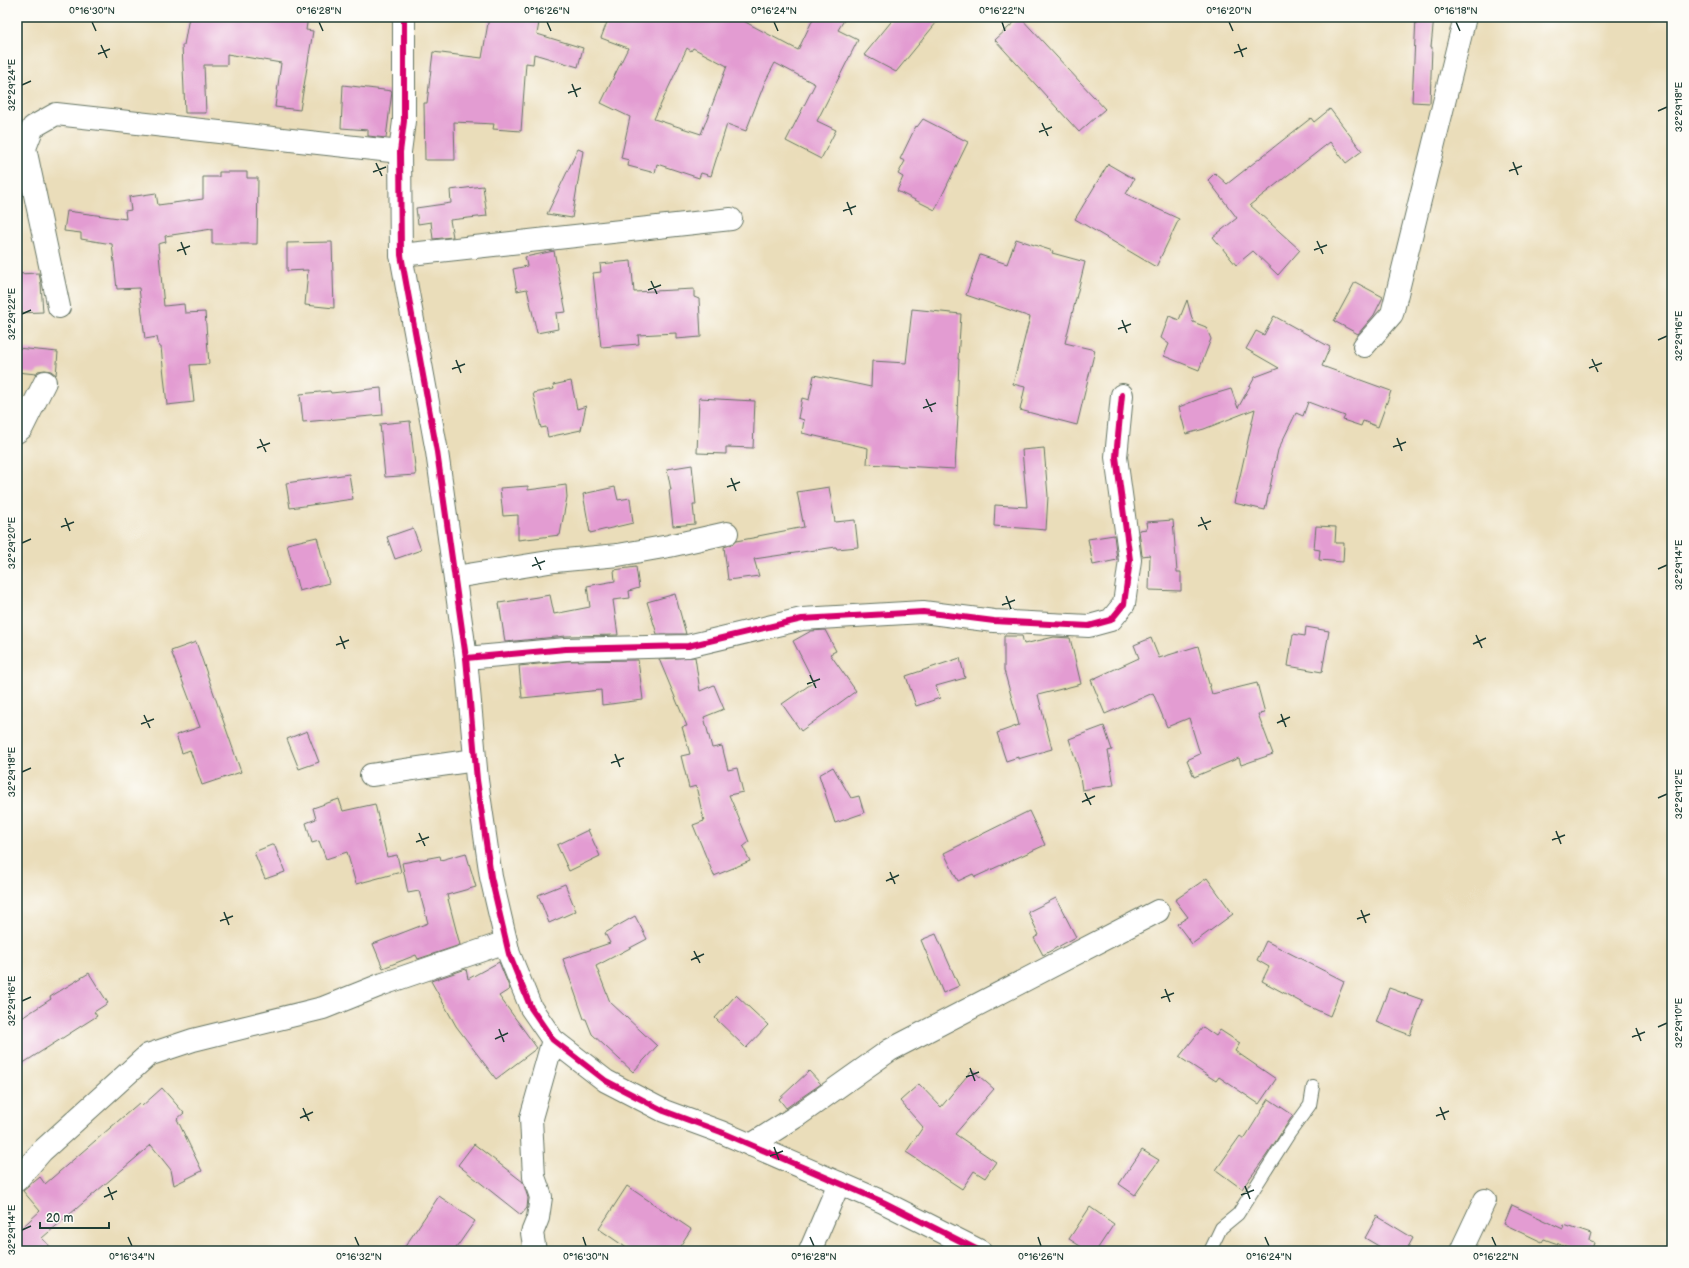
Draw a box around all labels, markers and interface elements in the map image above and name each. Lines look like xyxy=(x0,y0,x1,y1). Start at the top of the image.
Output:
text: 0°16'30"N xyxy=(69,5,115,17)
text: 0°16'28"N xyxy=(296,5,342,17)
text: 0°16'26"N xyxy=(524,5,570,17)
text: 0°16'24"N xyxy=(751,5,797,17)
text: 0°16'22"N xyxy=(979,5,1025,17)
text: 0°16'20"N xyxy=(1206,5,1252,17)
text: 0°16'18"N xyxy=(1434,5,1478,17)
text: 32°29'24"E xyxy=(6,58,18,111)
text: 32°29'18"E xyxy=(1673,81,1685,132)
text: 32°29'22"E xyxy=(6,287,18,340)
text: 32°29'16"E xyxy=(1673,310,1685,361)
text: 32°29'20"E xyxy=(6,516,18,569)
text: 32°29'14"E xyxy=(1673,539,1685,590)
text: 32°29'18"E xyxy=(6,746,18,797)
text: 32°29'12"E xyxy=(1673,768,1685,819)
text: 32°29'16"E xyxy=(6,975,18,1026)
text: 32°29'10"E xyxy=(1673,997,1685,1048)
text: 32°29'14"E xyxy=(6,1204,18,1255)
scale bar xyxy=(40,1204,109,1230)
text: 20 m xyxy=(46,1211,73,1226)
text: 0°16'34"N xyxy=(109,1251,155,1263)
text: 0°16'32"N xyxy=(336,1251,382,1263)
text: 0°16'30"N xyxy=(563,1251,609,1263)
text: 0°16'28"N xyxy=(791,1251,837,1263)
text: 0°16'26"N xyxy=(1018,1251,1064,1263)
text: 0°16'24"N xyxy=(1246,1251,1292,1263)
text: 0°16'22"N xyxy=(1473,1251,1519,1263)

